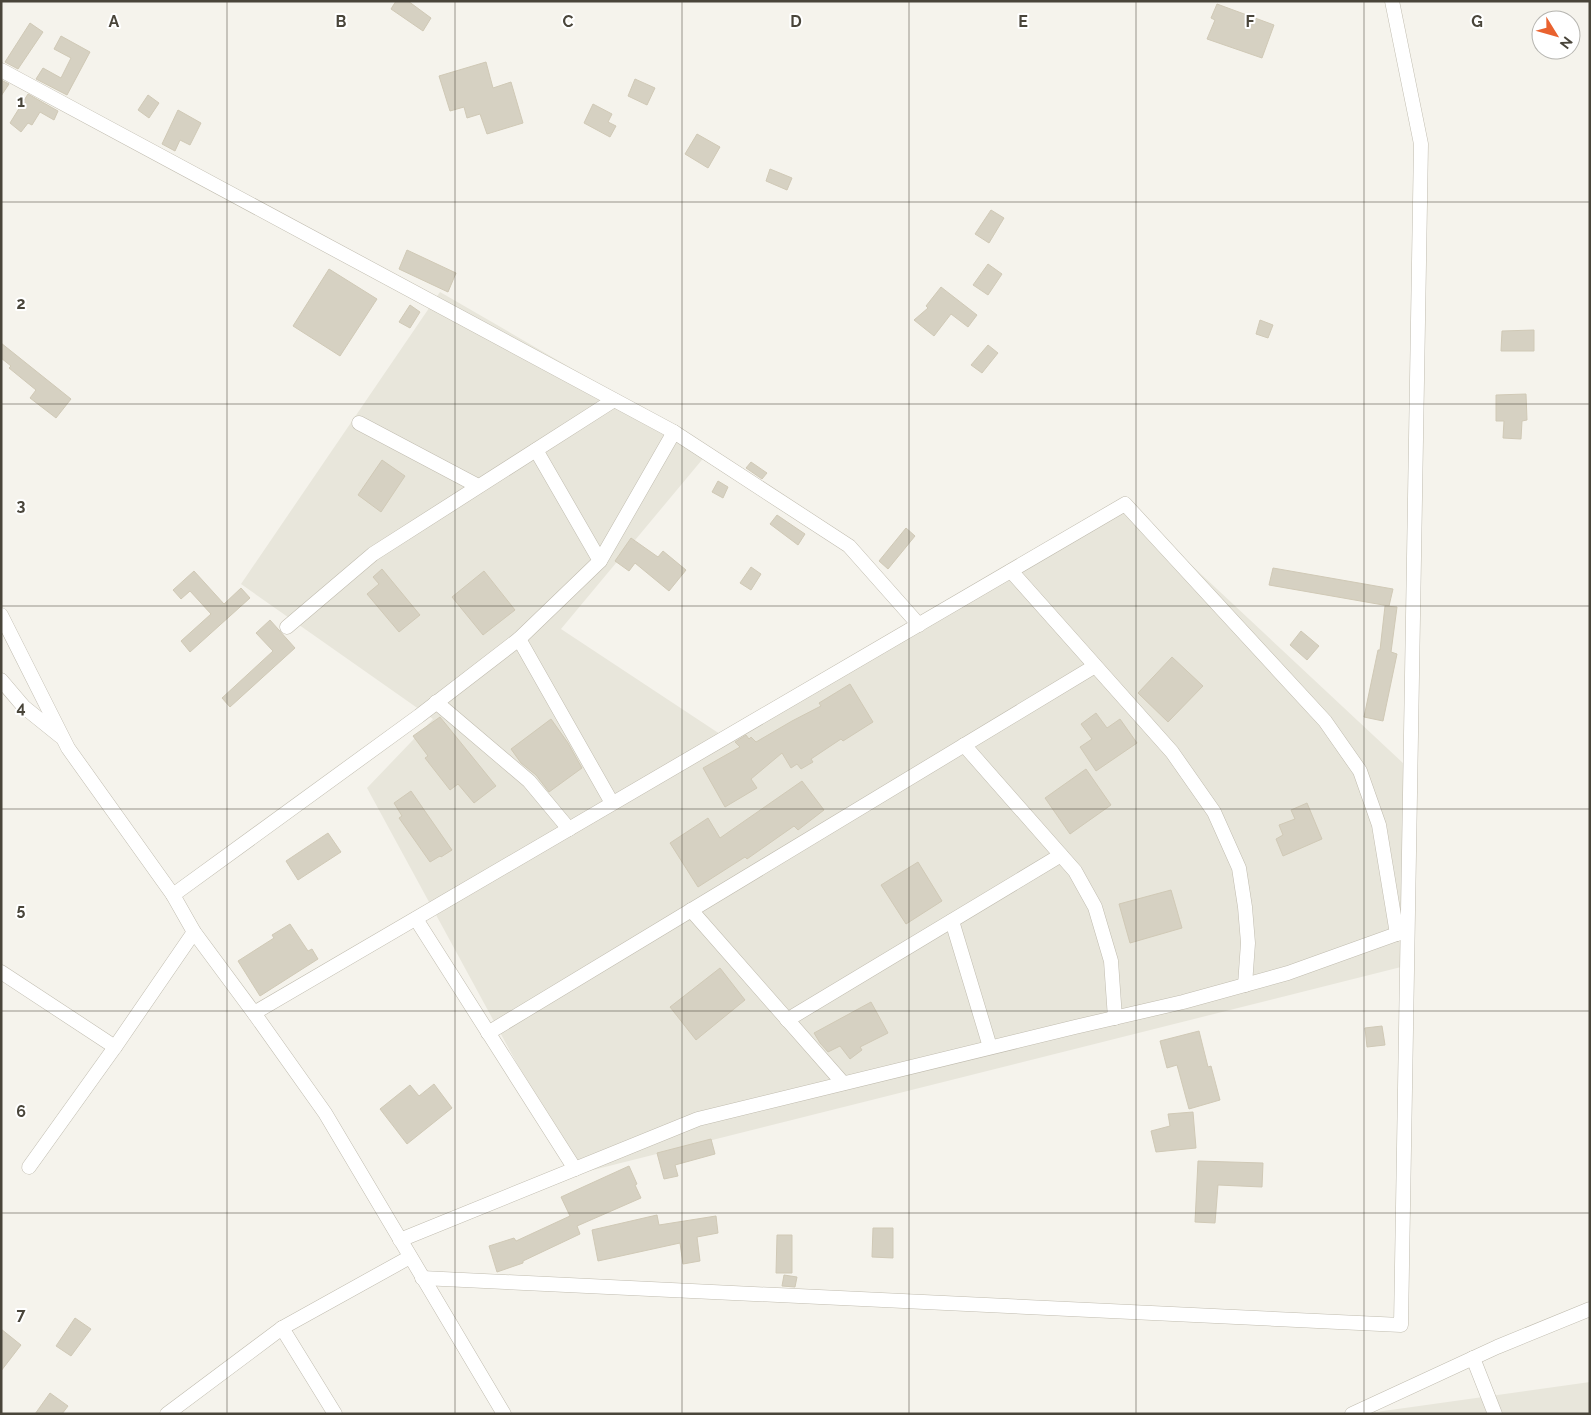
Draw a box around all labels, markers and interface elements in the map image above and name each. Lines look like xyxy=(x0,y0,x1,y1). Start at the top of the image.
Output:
north arrow xyxy=(1531,10,1581,60)
text: A xyxy=(109,12,120,31)
text: B xyxy=(336,12,347,31)
text: C xyxy=(563,12,574,31)
text: D xyxy=(790,12,802,31)
text: E xyxy=(1018,12,1028,31)
text: F xyxy=(1245,12,1255,31)
text: G xyxy=(1471,12,1483,31)
text: N xyxy=(1557,34,1576,52)
text: 1 xyxy=(17,92,25,111)
text: 2 xyxy=(16,294,26,313)
text: 3 xyxy=(17,496,26,515)
text: 4 xyxy=(16,698,26,717)
text: 5 xyxy=(17,900,26,919)
text: 6 xyxy=(16,1102,26,1121)
text: 7 xyxy=(17,1305,26,1324)

